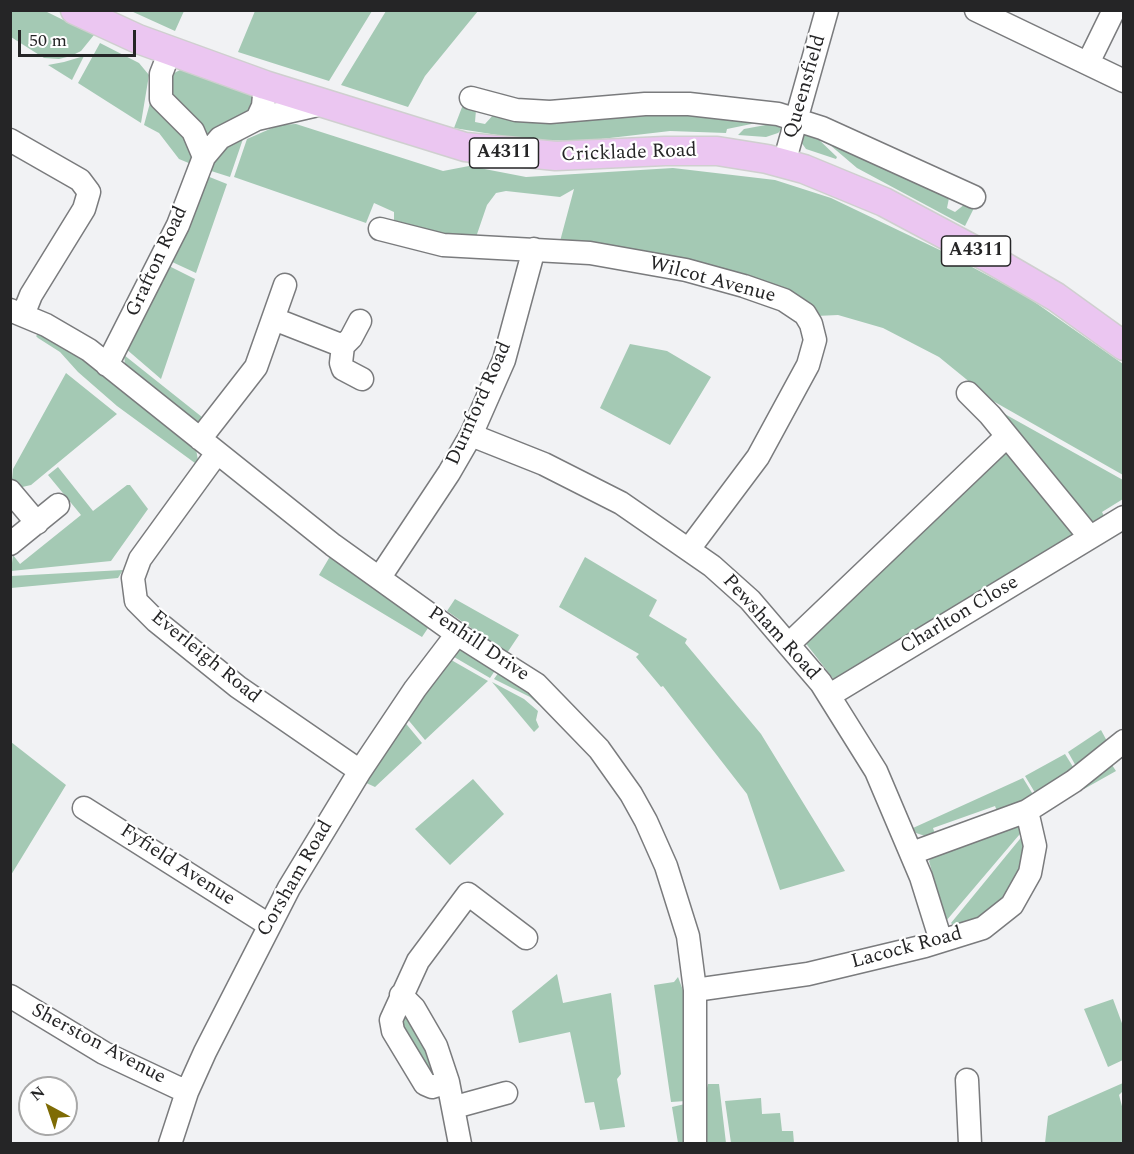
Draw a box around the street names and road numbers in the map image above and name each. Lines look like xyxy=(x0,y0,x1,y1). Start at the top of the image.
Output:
street label: Queensfield xyxy=(780,32,832,142)
road number: A4311 xyxy=(470,138,538,168)
street label: Cricklade Road xyxy=(561,140,697,168)
street label: Grafton Road xyxy=(122,203,194,321)
road number: A4311 xyxy=(942,236,1010,266)
street label: Wilcot Avenue xyxy=(646,253,778,309)
street label: Durnford Road xyxy=(442,338,518,470)
street label: Pewsham Road xyxy=(716,570,824,686)
street label: Charlton Close xyxy=(897,571,1023,661)
street label: Penhill Drive xyxy=(423,602,533,688)
street label: Everleigh Road xyxy=(145,606,265,710)
street label: Corsham Road xyxy=(253,816,339,942)
street label: Fyfield Avenue xyxy=(115,820,239,912)
street label: Lacock Road xyxy=(849,923,965,975)
street label: Sherston Avenue xyxy=(27,999,169,1091)

